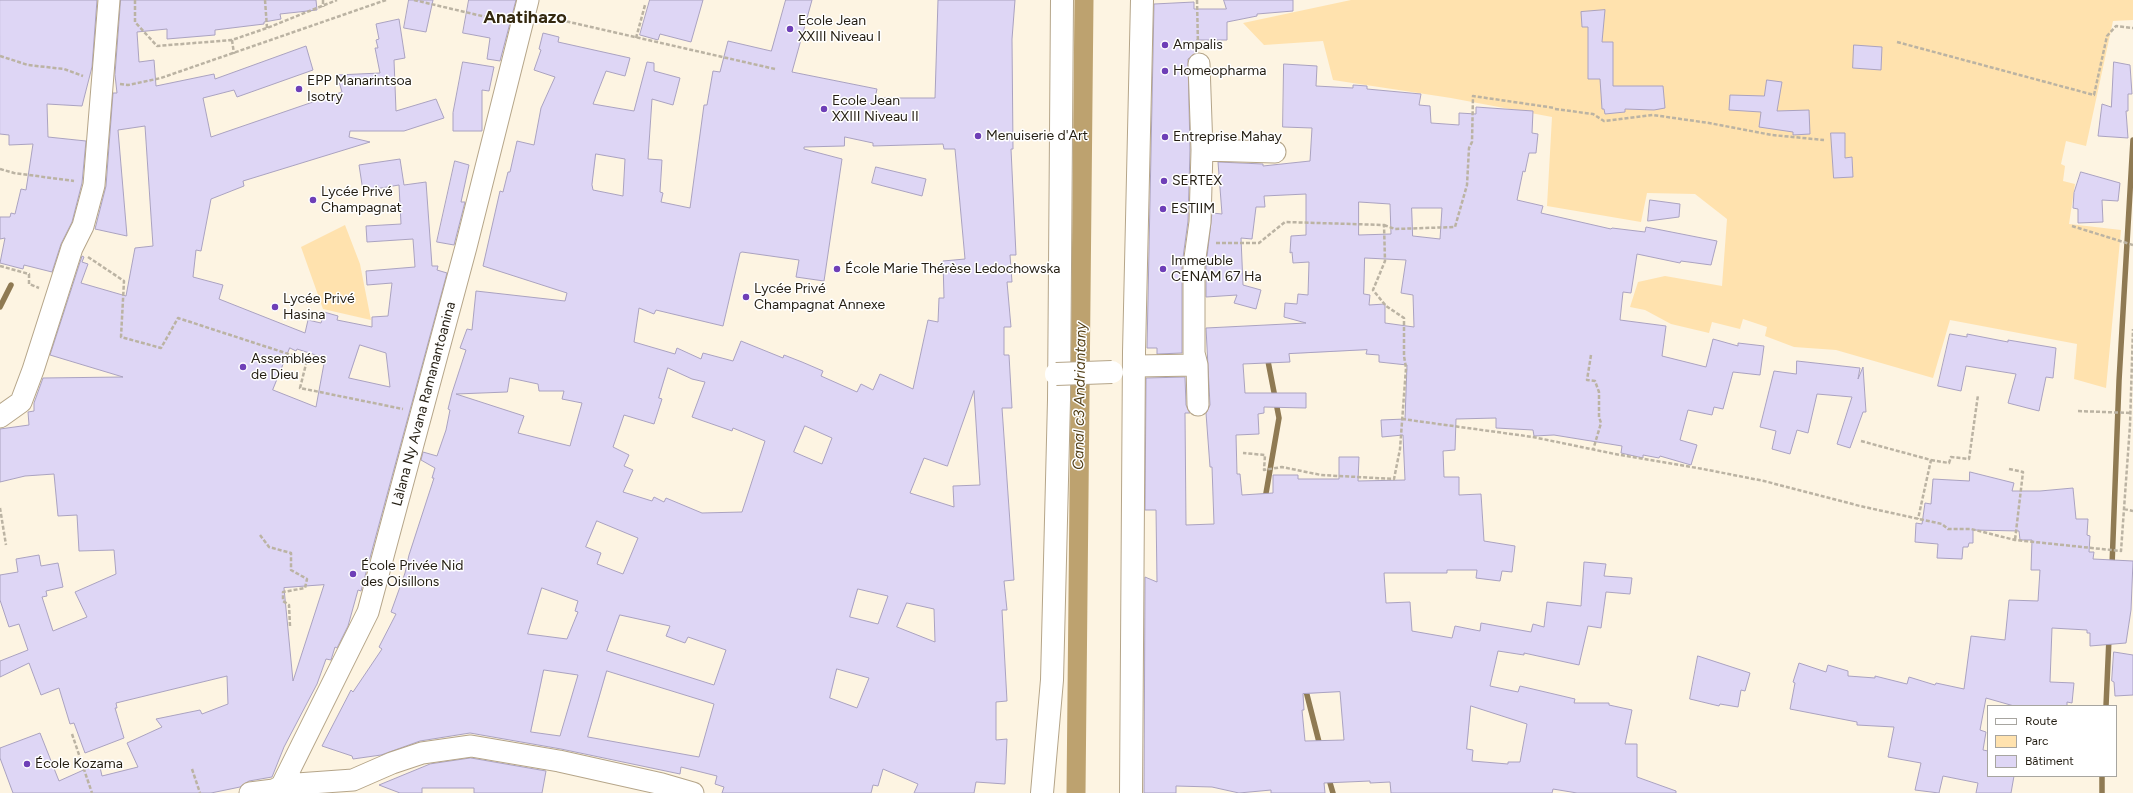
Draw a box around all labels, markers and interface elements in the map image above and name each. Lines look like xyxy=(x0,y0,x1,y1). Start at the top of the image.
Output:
district label: Anatihazo xyxy=(483,7,567,29)
place label: Ecole Jean XXIII Niveau I xyxy=(798,13,881,46)
marker: Ecole Jean XXIII Niveau I xyxy=(785,24,795,34)
place label: Ampalis xyxy=(1173,37,1223,53)
marker: Ampalis xyxy=(1160,40,1170,50)
place label: Homeopharma xyxy=(1173,63,1266,79)
marker: Homeopharma xyxy=(1160,66,1170,76)
place label: EPP Manarintsoa Isotry xyxy=(307,73,412,106)
marker: EPP Manarintsoa Isotry xyxy=(294,84,304,94)
place label: Ecole Jean XXIII Niveau II xyxy=(832,93,919,126)
marker: Ecole Jean XXIII Niveau II xyxy=(819,104,829,114)
place label: Menuiserie d'Art xyxy=(986,128,1088,144)
place label: Entreprise Mahay xyxy=(1173,129,1282,145)
marker: Menuiserie d'Art xyxy=(973,131,983,141)
marker: Entreprise Mahay xyxy=(1160,132,1170,142)
place label: SERTEX xyxy=(1172,173,1222,189)
marker: SERTEX xyxy=(1159,176,1169,186)
place label: Lycée Privé Champagnat xyxy=(321,184,402,216)
marker: Lycée Privé Champagnat xyxy=(308,195,318,205)
place label: ESTIIM xyxy=(1171,201,1215,217)
marker: ESTIIM xyxy=(1158,204,1168,214)
place label: Immeuble CENAM 67 Ha xyxy=(1171,253,1262,286)
place label: École Marie Thérèse Ledochowska xyxy=(845,261,1060,277)
marker: École Marie Thérèse Ledochowska xyxy=(832,264,842,274)
marker: Immeuble CENAM 67 Ha xyxy=(1158,264,1168,274)
place label: Lycée Privé Champagnat Annexe xyxy=(754,281,885,314)
place label: Lycée Privé Hasina xyxy=(283,291,355,324)
marker: Lycée Privé Champagnat Annexe xyxy=(741,292,751,302)
street label: Làlana Ny Avana Ramanantoanina xyxy=(389,300,459,508)
marker: Lycée Privé Hasina xyxy=(270,302,280,312)
water label: Canal c3 Andriantany xyxy=(1070,322,1090,470)
place label: Assemblées de Dieu xyxy=(251,351,326,384)
marker: Assemblées de Dieu xyxy=(238,362,248,372)
place label: École Privée Nid des Oisillons xyxy=(361,558,463,590)
marker: École Privée Nid des Oisillons xyxy=(348,569,358,579)
legend xyxy=(1987,705,2117,777)
text: Route xyxy=(2025,714,2057,728)
text: Parc xyxy=(2025,734,2049,748)
text: Bâtiment xyxy=(2025,754,2074,768)
place label: École Kozama xyxy=(35,756,123,772)
marker: École Kozama xyxy=(22,759,32,769)

